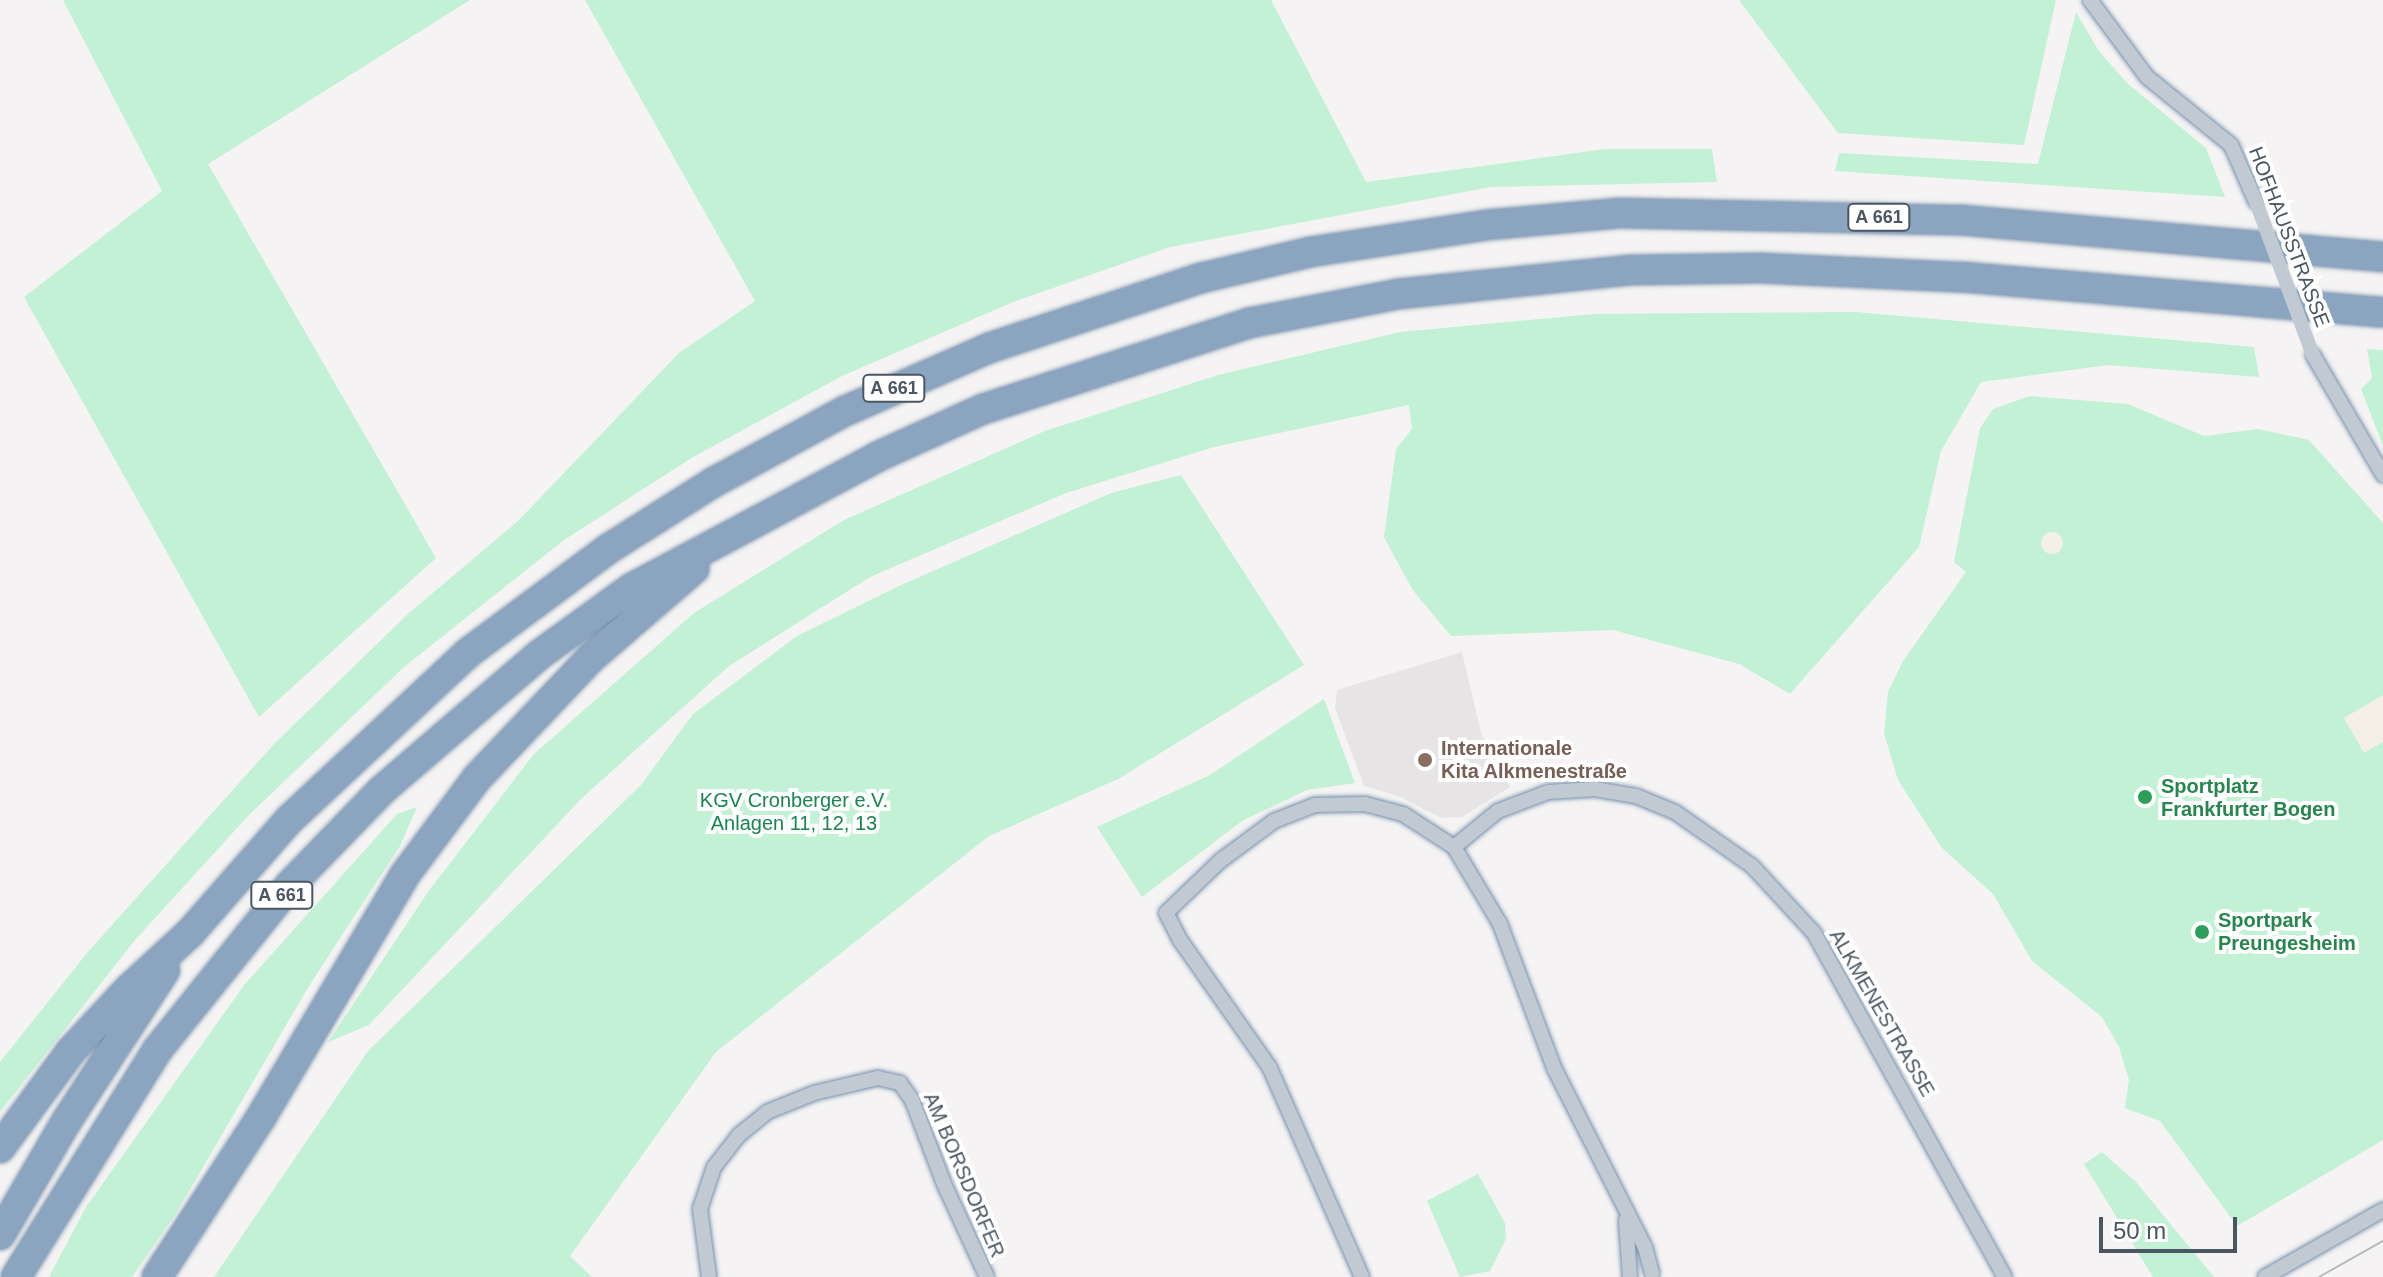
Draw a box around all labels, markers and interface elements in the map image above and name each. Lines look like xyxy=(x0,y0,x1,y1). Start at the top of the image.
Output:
street label: HOFHAUSSTRASSE xyxy=(2244,143,2334,331)
road number: A 661 xyxy=(1845,203,1913,231)
road number: A 661 xyxy=(860,374,928,402)
place label: Internationale Kita Alkmenestraße xyxy=(1441,736,1628,783)
marker: Internationale Kita Alkmenestraße xyxy=(1416,751,1434,769)
place label: Sportplatz Frankfurter Bogen xyxy=(2161,774,2335,821)
marker: Sportplatz Frankfurter Bogen xyxy=(2136,788,2154,806)
park label: KGV Cronberger e.V. Anlagen 11, 12, 13 xyxy=(700,789,888,836)
road number: A 661 xyxy=(248,881,316,909)
place label: Sportpark Preungesheim xyxy=(2218,908,2356,955)
marker: Sportpark Preungesheim xyxy=(2193,923,2211,941)
street label: ALKMENESTRASSE xyxy=(1824,925,1940,1101)
street label: AM BORSDORFER xyxy=(918,1089,1010,1261)
scale bar xyxy=(2103,1201,2241,1251)
text: 50 m xyxy=(2113,1217,2166,1244)

